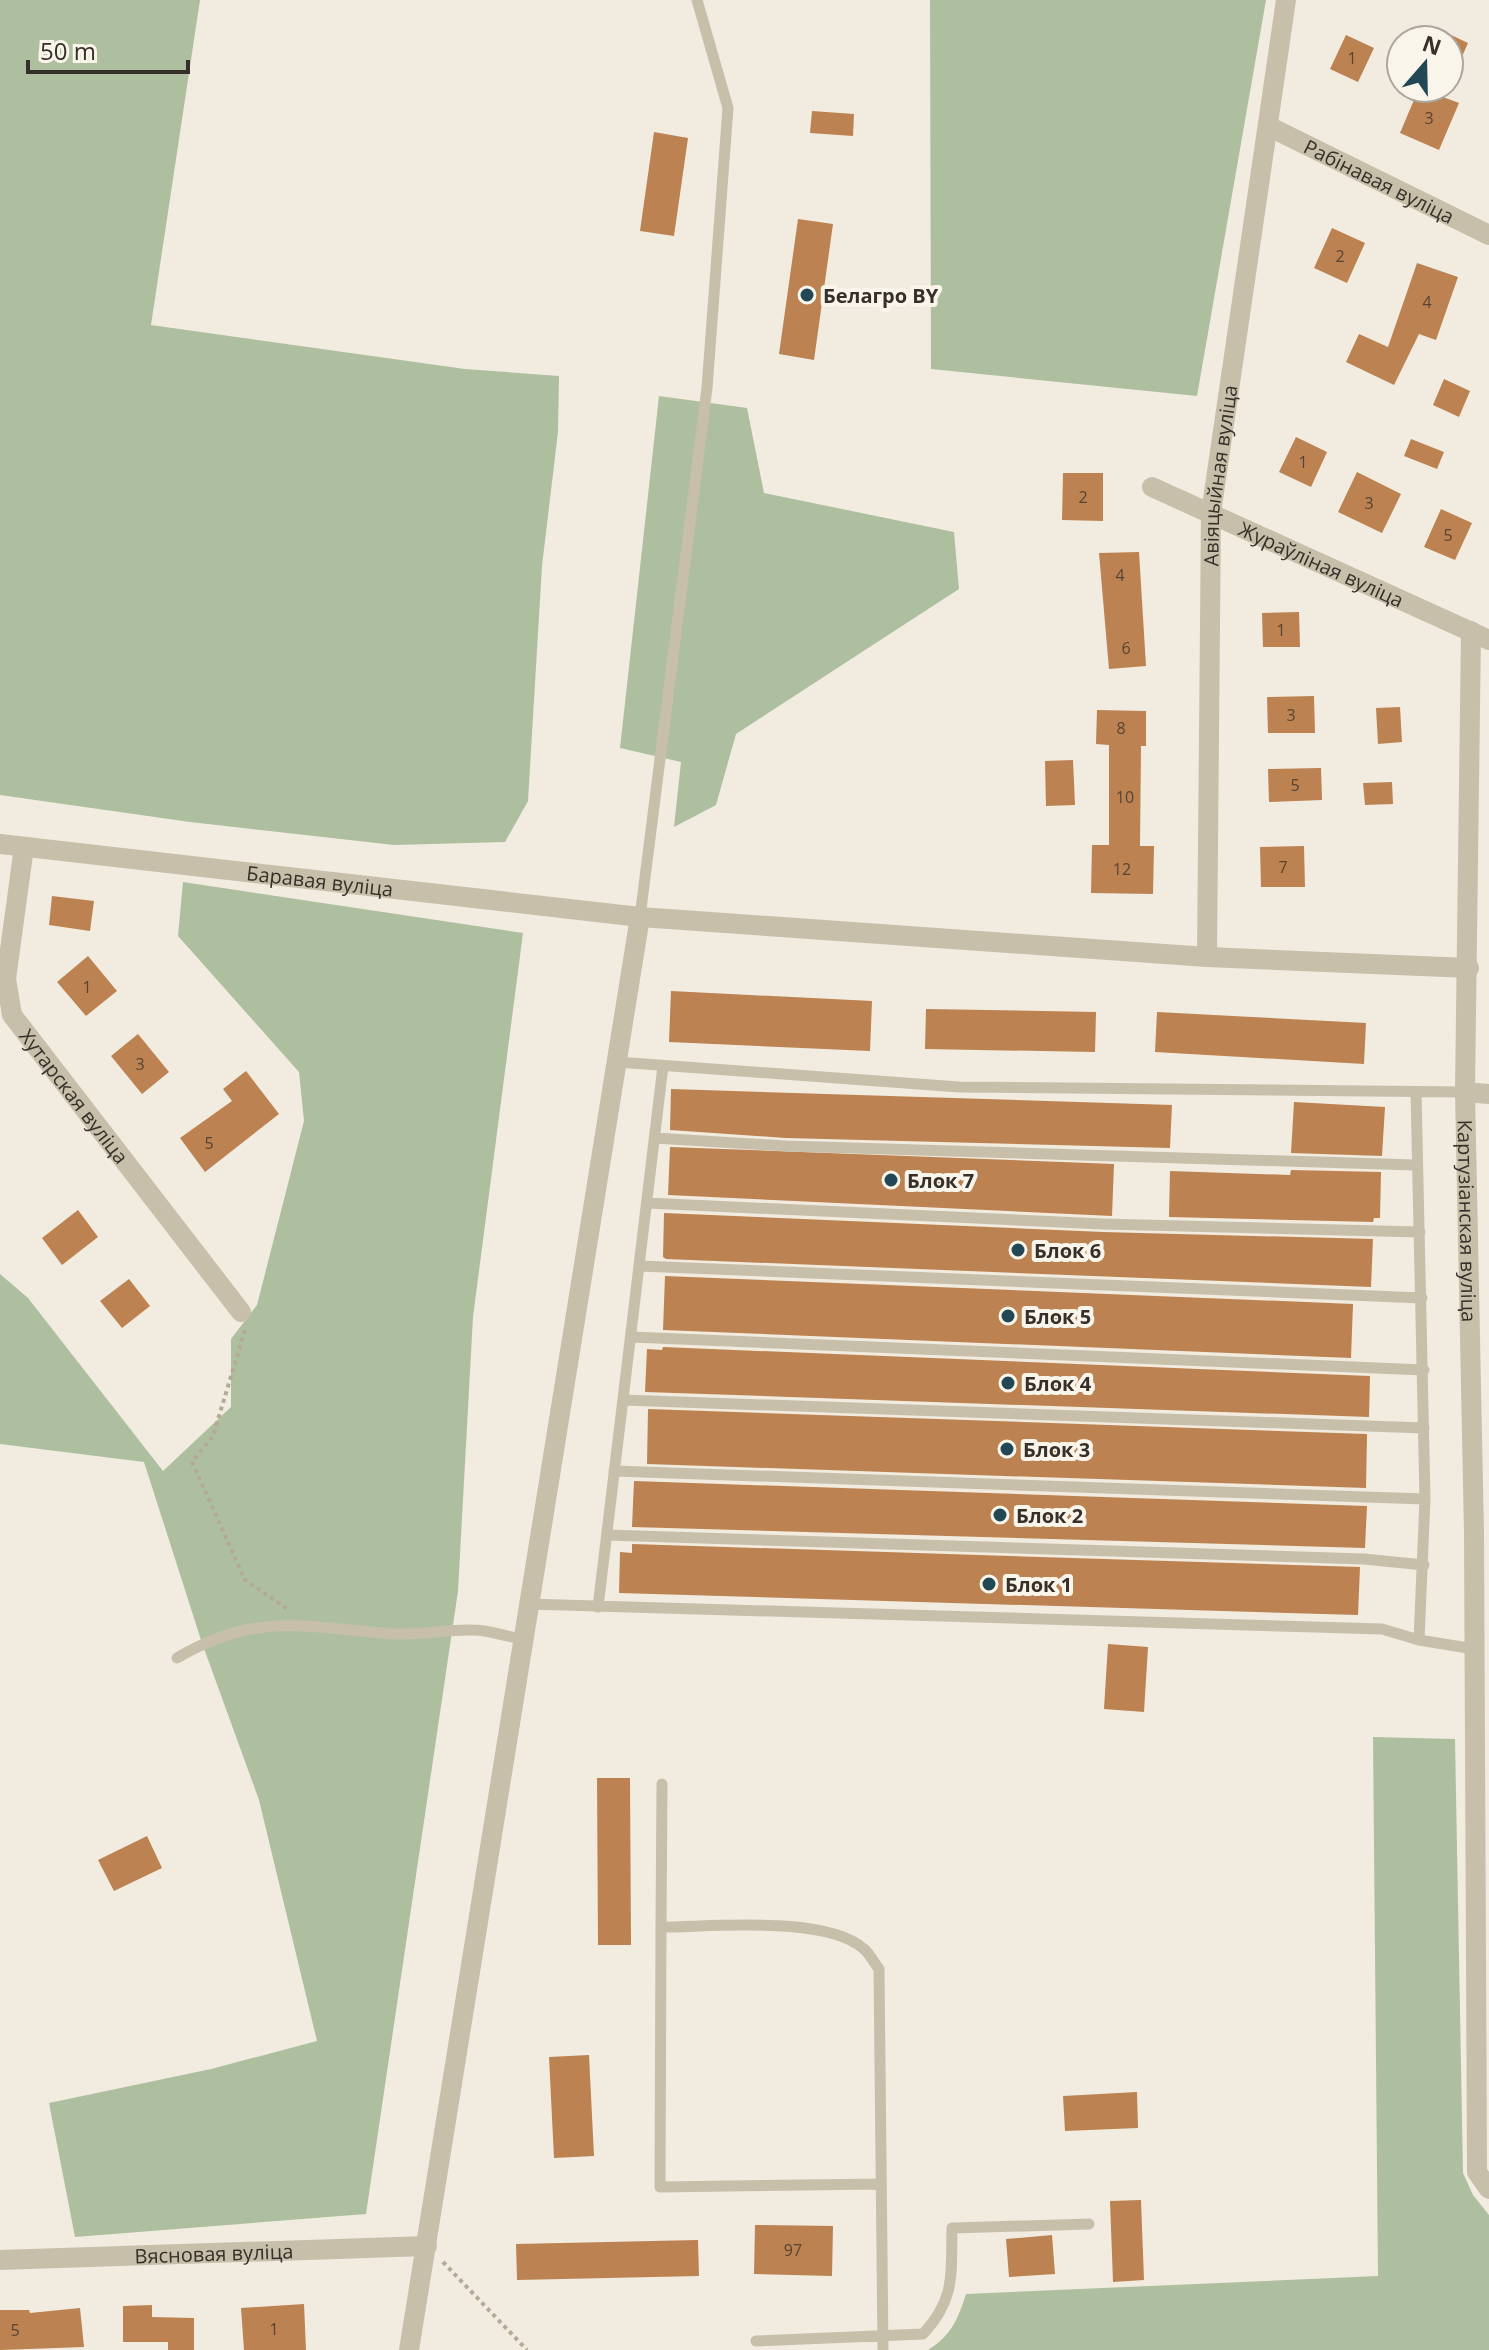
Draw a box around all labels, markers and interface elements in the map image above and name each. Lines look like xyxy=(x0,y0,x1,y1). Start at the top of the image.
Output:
scale bar xyxy=(28,24,188,74)
north arrow xyxy=(1385,24,1465,104)
text: N xyxy=(1419,27,1446,61)
text: 50 m xyxy=(40,34,96,67)
house number: 1 xyxy=(1347,47,1357,69)
house number: 3 xyxy=(1424,107,1434,129)
street label: Рабінавая вуліца xyxy=(1299,132,1459,229)
house number: 2 xyxy=(1335,245,1345,267)
place label: Белагро BY xyxy=(823,282,939,309)
marker: Белагро BY xyxy=(798,286,816,304)
house number: 4 xyxy=(1422,291,1432,313)
street label: Авіяцыйная вуліца xyxy=(1197,383,1243,566)
house number: 1 xyxy=(1298,451,1308,473)
house number: 2 xyxy=(1078,486,1088,508)
house number: 3 xyxy=(1364,492,1374,514)
street label: Жураўліная вуліца xyxy=(1235,515,1408,613)
house number: 5 xyxy=(1443,524,1453,546)
house number: 4 xyxy=(1115,564,1125,586)
house number: 1 xyxy=(1276,619,1286,641)
house number: 6 xyxy=(1121,637,1131,659)
house number: 3 xyxy=(1286,704,1296,726)
house number: 8 xyxy=(1116,717,1126,739)
house number: 5 xyxy=(1290,774,1300,796)
house number: 10 xyxy=(1116,786,1134,808)
house number: 7 xyxy=(1278,856,1288,878)
house number: 12 xyxy=(1113,858,1131,880)
street label: Баравая вуліца xyxy=(245,859,395,902)
house number: 1 xyxy=(82,976,92,998)
street label: Хутарская вуліца xyxy=(14,1023,135,1169)
house number: 3 xyxy=(135,1053,145,1075)
street label: Картузіанская вуліца xyxy=(1452,1119,1483,1322)
house number: 5 xyxy=(204,1132,214,1154)
place label: Блок 7 xyxy=(907,1167,974,1194)
marker: Блок 7 xyxy=(882,1171,900,1189)
place label: Блок 6 xyxy=(1034,1237,1101,1264)
marker: Блок 6 xyxy=(1009,1241,1027,1259)
place label: Блок 5 xyxy=(1024,1303,1091,1330)
marker: Блок 5 xyxy=(999,1307,1017,1325)
place label: Блок 4 xyxy=(1024,1370,1092,1397)
marker: Блок 4 xyxy=(999,1374,1017,1392)
place label: Блок 3 xyxy=(1023,1436,1090,1463)
marker: Блок 3 xyxy=(998,1440,1016,1458)
place label: Блок 2 xyxy=(1016,1502,1083,1529)
marker: Блок 2 xyxy=(991,1506,1009,1524)
place label: Блок 1 xyxy=(1005,1571,1072,1598)
marker: Блок 1 xyxy=(980,1575,998,1593)
street label: Вясновая вуліца xyxy=(134,2237,294,2269)
house number: 97 xyxy=(784,2239,802,2261)
house number: 1 xyxy=(269,2318,279,2340)
house number: 5 xyxy=(10,2319,20,2341)

